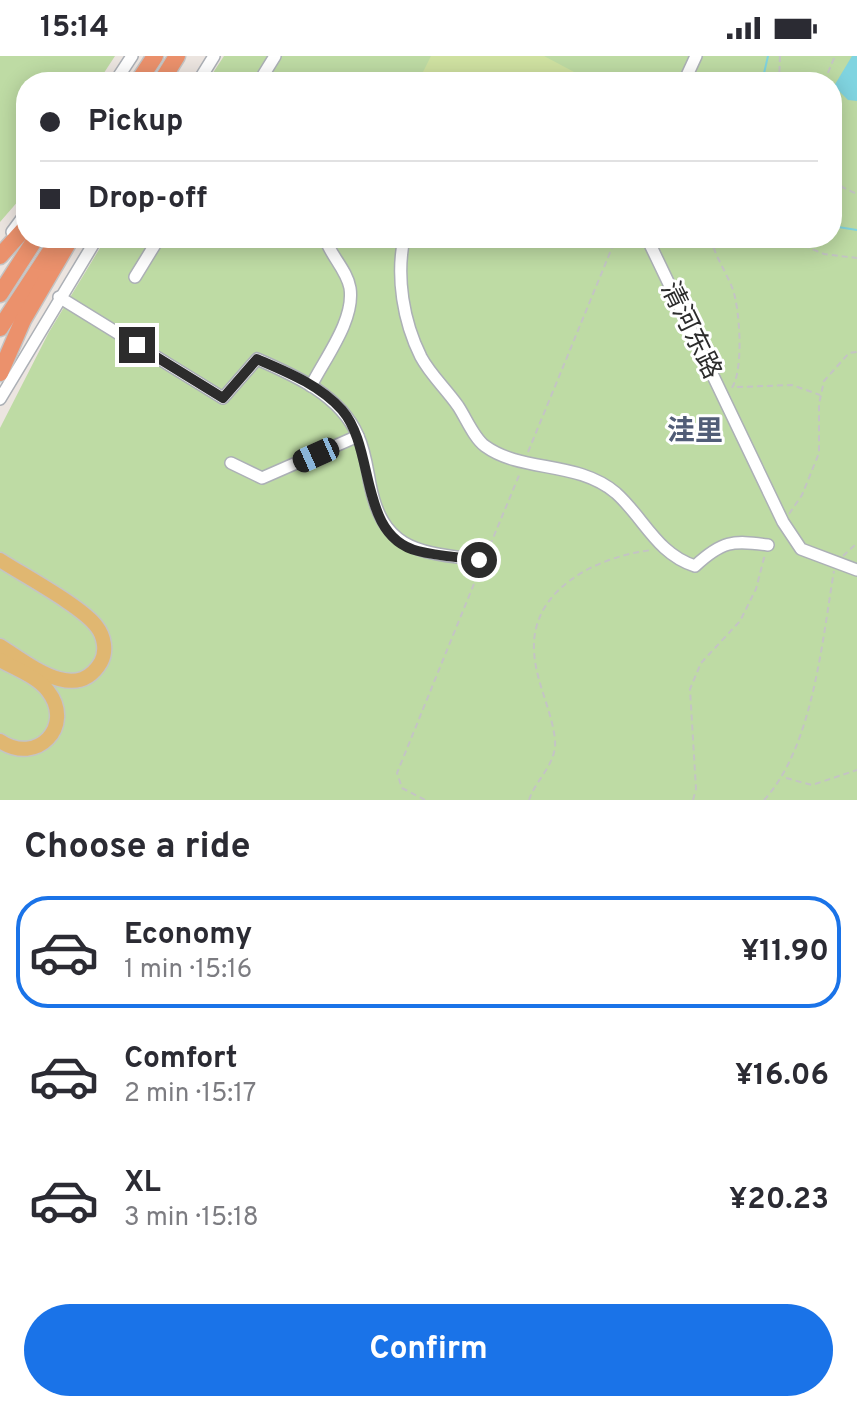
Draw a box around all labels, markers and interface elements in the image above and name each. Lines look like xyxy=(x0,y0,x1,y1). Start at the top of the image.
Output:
text: 15:14 xyxy=(40,10,109,47)
text: Pickup xyxy=(88,104,183,141)
text: Drop-off xyxy=(88,181,207,218)
street label: 清河东路 xyxy=(652,277,727,385)
route end xyxy=(119,327,155,363)
district label: 洼里 xyxy=(667,415,723,451)
car xyxy=(289,434,343,476)
route start xyxy=(461,542,497,578)
text: Choose a ride xyxy=(24,825,250,871)
icon: car xyxy=(28,916,100,988)
text: Economy xyxy=(124,917,252,954)
text: ¥11.90 xyxy=(741,934,829,971)
text: 1 min · 15:16 xyxy=(124,954,252,987)
icon: car xyxy=(28,1040,100,1112)
text: Comfort xyxy=(124,1041,237,1078)
text: ¥16.06 xyxy=(735,1058,829,1095)
text: 2 min · 15:17 xyxy=(124,1078,256,1111)
icon: car xyxy=(28,1164,100,1236)
text: XL xyxy=(124,1165,161,1202)
text: ¥20.23 xyxy=(729,1182,829,1219)
text: 3 min · 15:18 xyxy=(124,1202,259,1235)
button: Confirm xyxy=(24,1304,833,1396)

